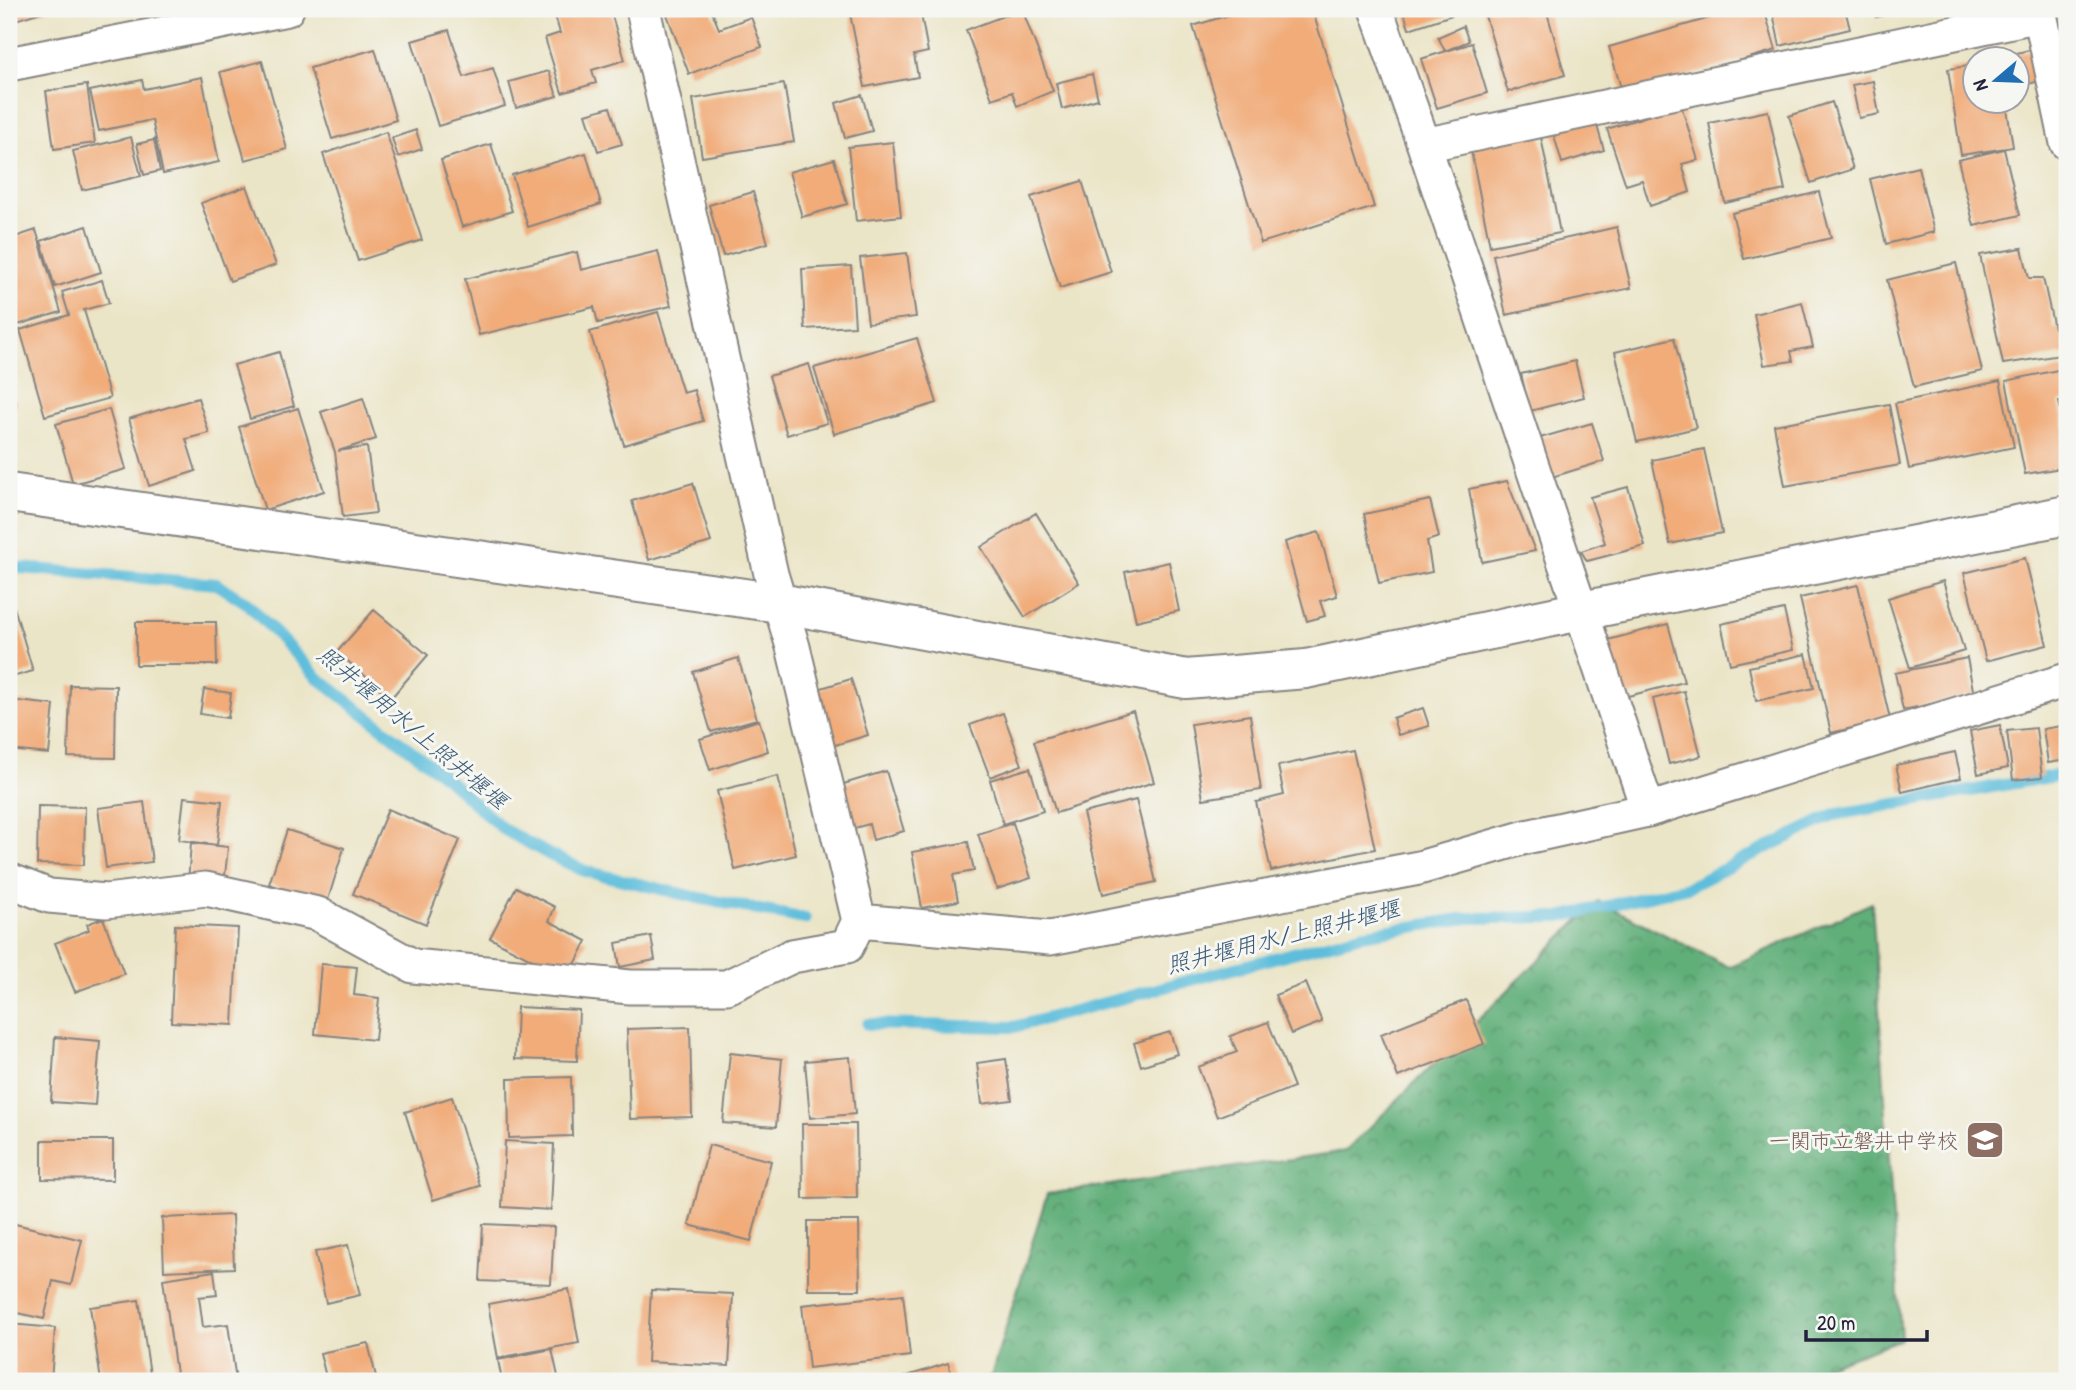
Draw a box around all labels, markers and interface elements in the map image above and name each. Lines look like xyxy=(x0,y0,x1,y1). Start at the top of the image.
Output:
north arrow xyxy=(1960,46,2030,116)
text: N xyxy=(1966,77,1994,95)
water label: 照井堰用水/上照井堰堰 xyxy=(311,638,517,818)
water label: 照井堰用水/上照井堰堰 xyxy=(1163,891,1406,980)
school or university icon: 一関市立磐井中学校 xyxy=(1964,1119,2006,1161)
place label: 一関市立磐井中学校 xyxy=(1769,1126,1958,1155)
scale bar xyxy=(1806,1299,1927,1343)
text: 20 m xyxy=(1817,1308,1855,1337)

